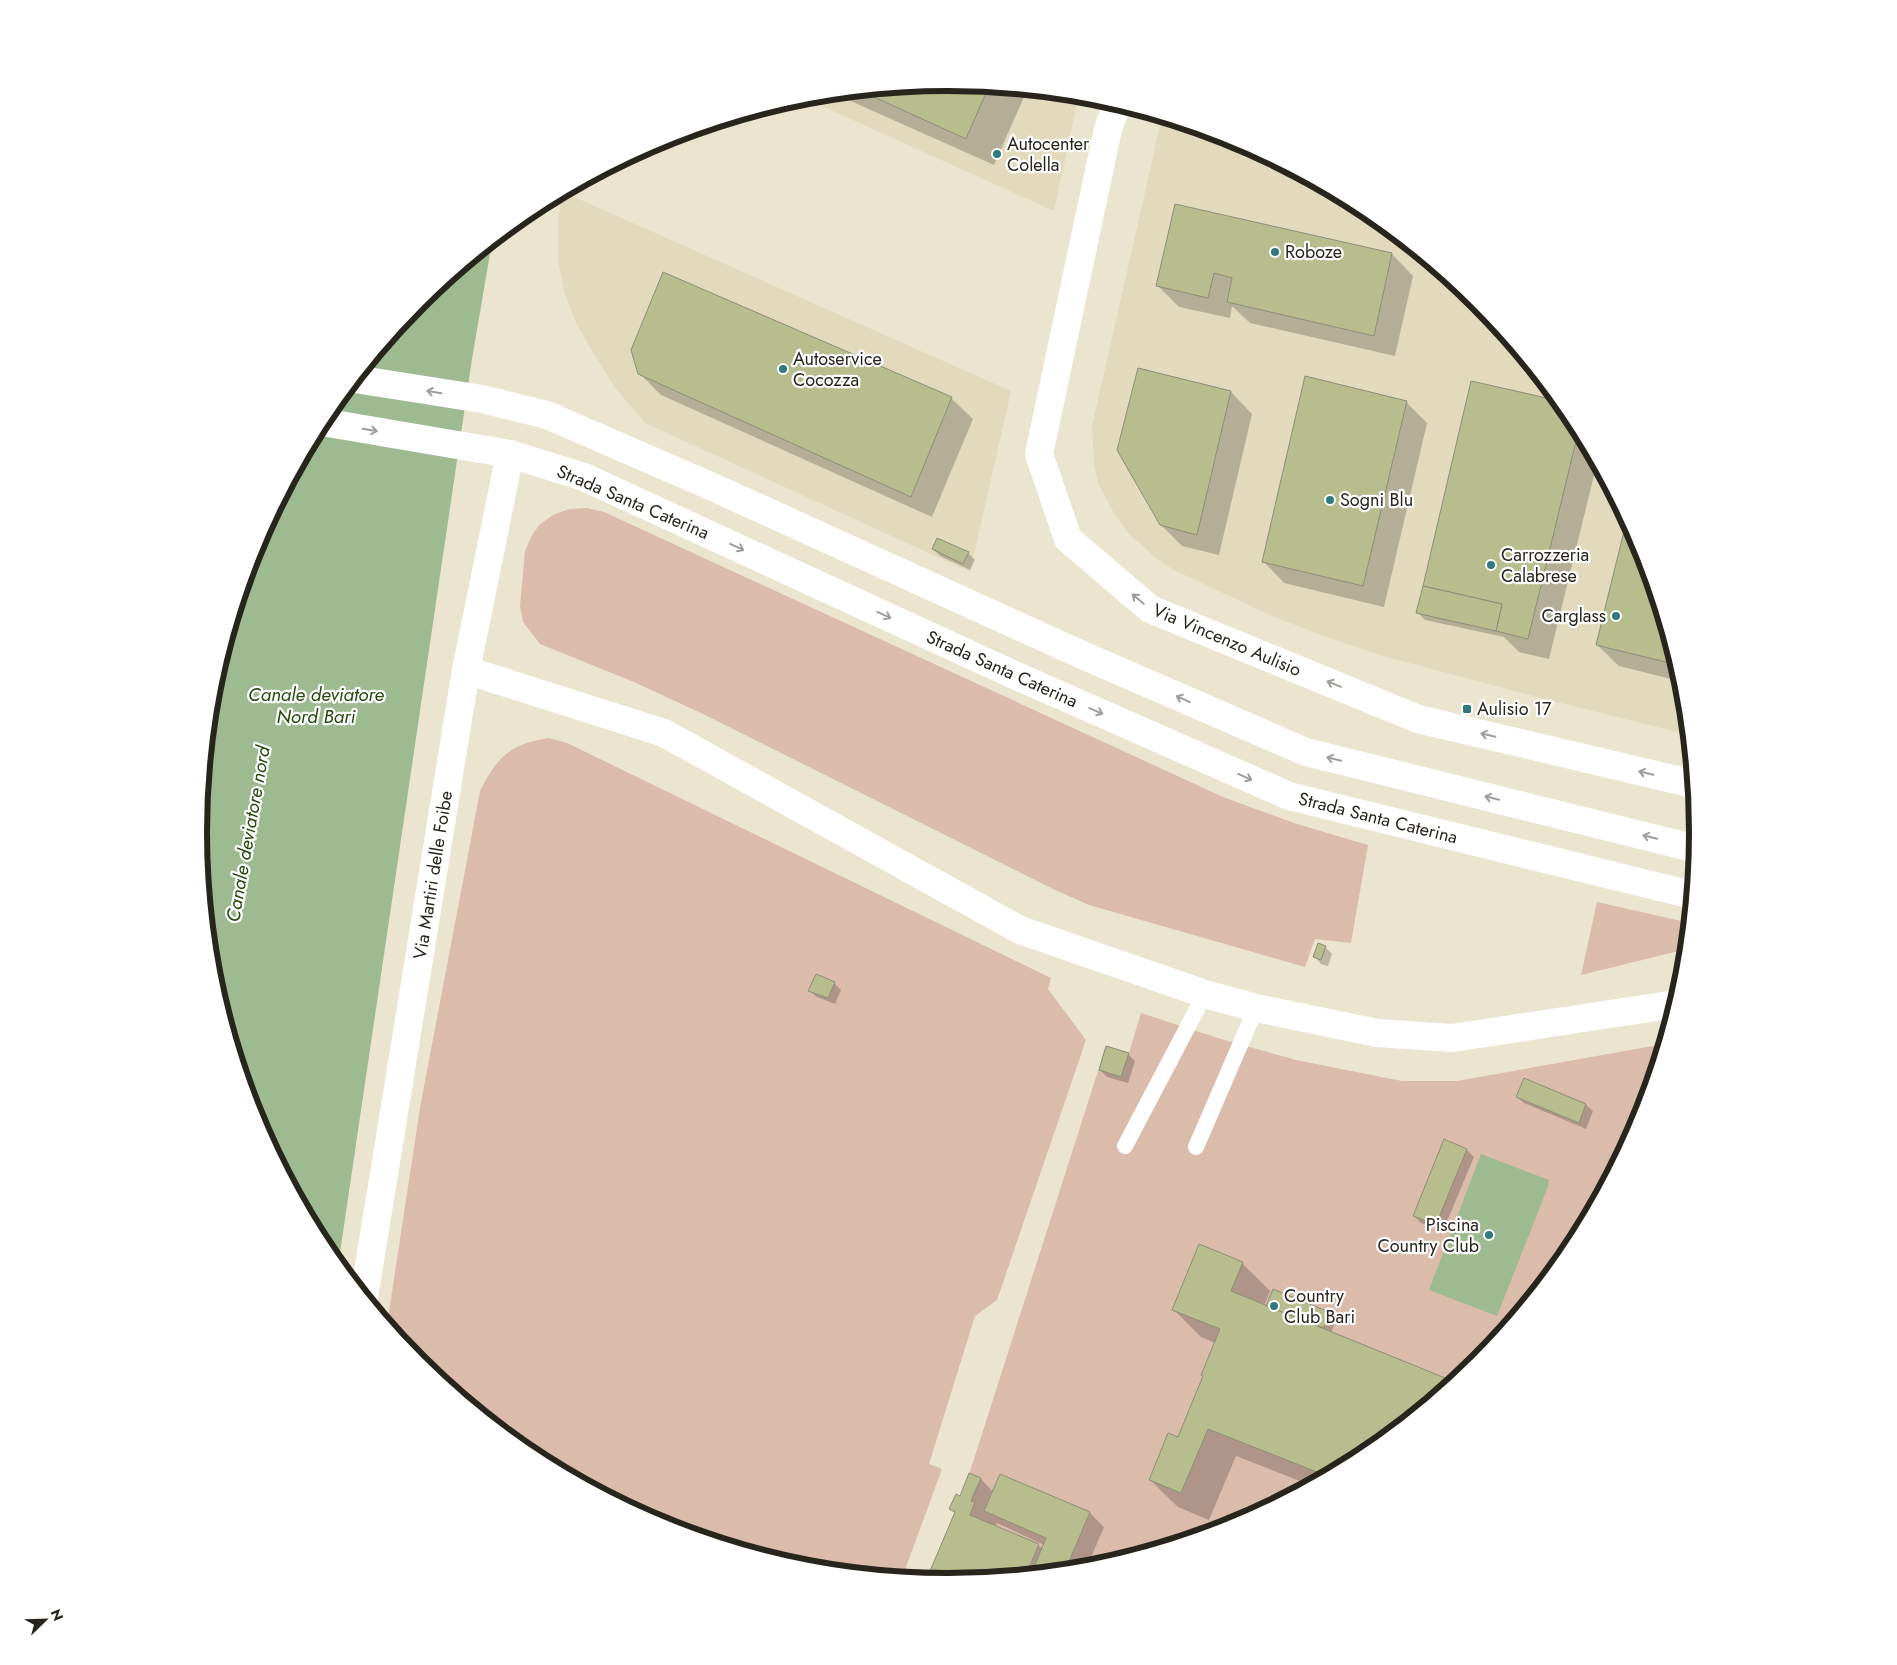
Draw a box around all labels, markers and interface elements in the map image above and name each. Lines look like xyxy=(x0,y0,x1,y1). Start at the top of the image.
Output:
place label: Autocenter Colella xyxy=(1007,131,1090,178)
marker: Autocenter Colella xyxy=(991,148,1003,160)
place label: Roboze xyxy=(1285,239,1342,265)
marker: Roboze xyxy=(1269,246,1281,258)
place label: Autoservice Cocozza xyxy=(793,346,882,393)
marker: Autoservice Cocozza xyxy=(777,363,789,375)
one-way arrow xyxy=(426,386,442,396)
one-way arrow xyxy=(361,426,377,436)
street label: Strada Santa Caterina xyxy=(553,458,713,546)
place label: Sogni Blu xyxy=(1340,487,1413,513)
marker: Sogni Blu xyxy=(1324,494,1336,506)
place label: Carrozzeria Calabrese xyxy=(1501,542,1589,589)
one-way arrow xyxy=(729,543,744,552)
marker: Carrozzeria Calabrese xyxy=(1485,559,1497,571)
one-way arrow xyxy=(1132,593,1145,604)
street label: Via Vincenzo Aulisio xyxy=(1149,597,1305,683)
place label: Carglass xyxy=(1542,603,1606,629)
marker: Carglass xyxy=(1610,610,1622,622)
one-way arrow xyxy=(876,611,891,621)
street label: Strada Santa Caterina xyxy=(922,624,1082,714)
one-way arrow xyxy=(1327,679,1342,689)
water label: Canale deviatore Nord Bari xyxy=(248,681,384,730)
one-way arrow xyxy=(1176,694,1191,704)
place label: Aulisio 17 xyxy=(1477,696,1552,722)
marker: Aulisio 17 xyxy=(1461,703,1473,715)
one-way arrow xyxy=(1088,707,1103,717)
one-way arrow xyxy=(1481,730,1497,739)
water label: Canale deviatore nord xyxy=(219,742,277,924)
one-way arrow xyxy=(1327,754,1343,763)
one-way arrow xyxy=(1639,768,1655,777)
one-way arrow xyxy=(1237,772,1252,782)
street label: Strada Santa Caterina xyxy=(1296,786,1460,850)
street label: Via Martiri delle Foibe xyxy=(407,789,459,961)
one-way arrow xyxy=(1484,793,1500,802)
one-way arrow xyxy=(1642,832,1658,841)
place label: Piscina Country Club xyxy=(1377,1212,1479,1259)
marker: Piscina Country Club xyxy=(1483,1229,1495,1241)
place label: Country Club Bari xyxy=(1284,1283,1355,1330)
marker: Country Club Bari xyxy=(1268,1300,1280,1312)
north arrow xyxy=(20,1595,70,1645)
text: N xyxy=(46,1606,68,1624)

